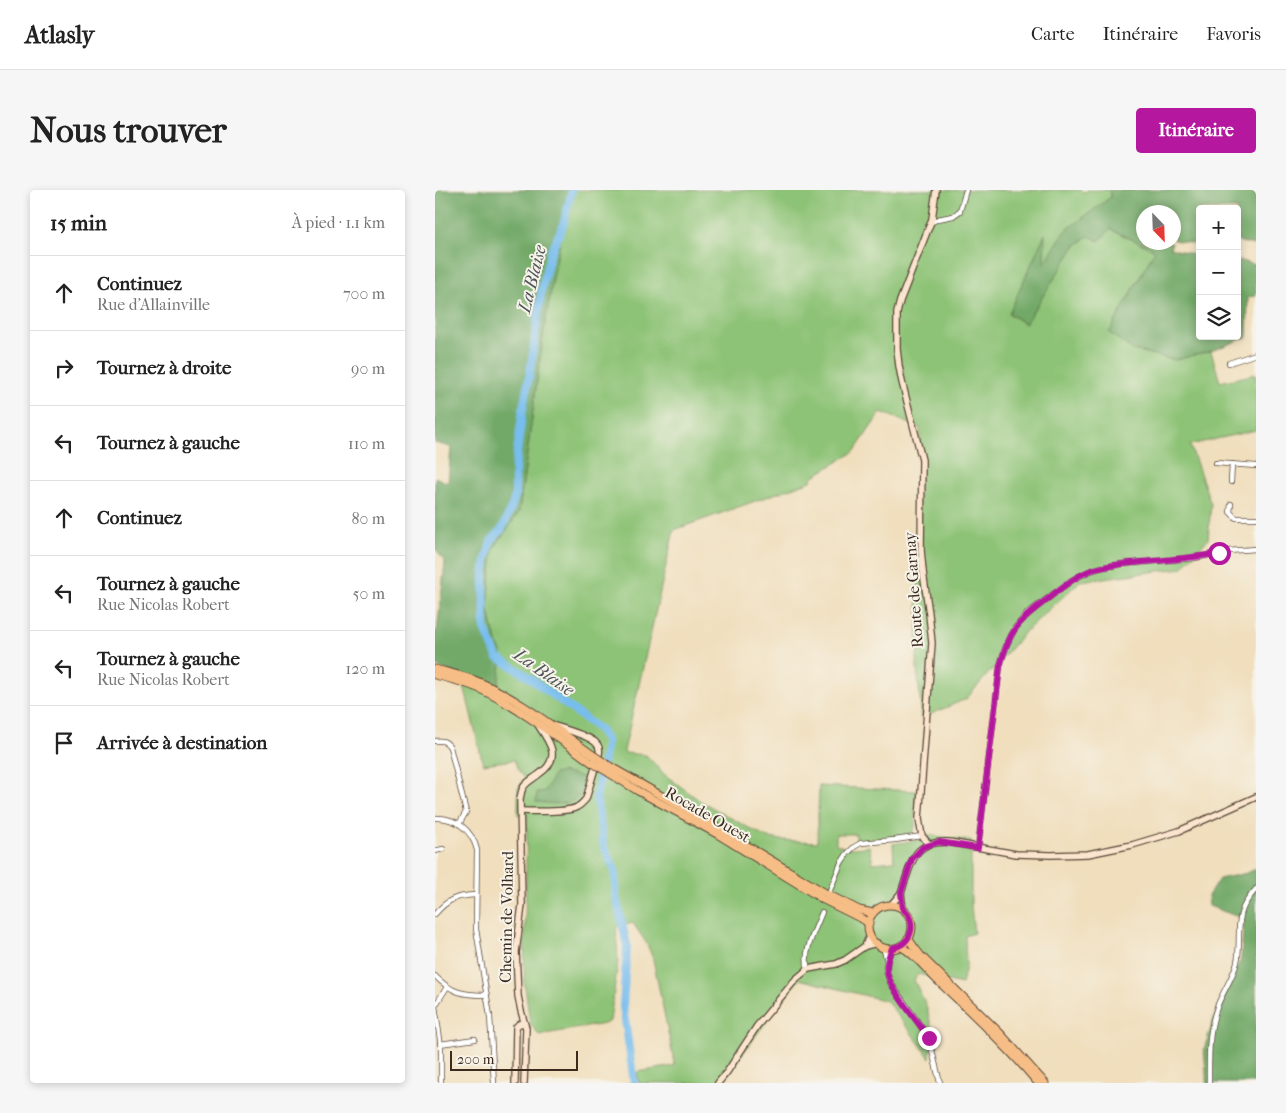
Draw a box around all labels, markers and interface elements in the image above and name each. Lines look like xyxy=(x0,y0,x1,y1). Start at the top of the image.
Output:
text: Atlasly xyxy=(25,21,94,49)
text: Carte xyxy=(1031,24,1075,45)
text: Itinéraire xyxy=(1103,24,1178,45)
text: Favoris xyxy=(1206,24,1261,45)
button: Itinéraire xyxy=(1136,108,1256,153)
text: Nous trouver xyxy=(30,110,227,151)
north arrow xyxy=(1136,205,1181,250)
map controls xyxy=(1196,205,1241,340)
button: + xyxy=(1196,205,1241,250)
text: 15 min xyxy=(50,211,107,235)
text: À pied · 1.1 km xyxy=(292,213,385,232)
water label: La Blaise xyxy=(514,243,551,317)
button: − xyxy=(1196,250,1241,295)
text: Continuez xyxy=(97,273,182,295)
icon: ahead xyxy=(50,279,78,307)
text: 700 m xyxy=(343,284,385,303)
text: Rue d'Allainville xyxy=(97,295,210,314)
button: layers xyxy=(1196,295,1241,340)
icon: right xyxy=(50,354,78,382)
text: Tournez à droite xyxy=(97,357,231,379)
text: 90 m xyxy=(351,359,385,378)
icon: left xyxy=(50,429,78,457)
text: Tournez à gauche xyxy=(97,432,240,454)
text: 110 m xyxy=(348,434,385,453)
icon: ahead xyxy=(50,504,78,532)
text: Continuez xyxy=(97,507,182,529)
text: 80 m xyxy=(351,509,385,528)
street label: Route de Garnay xyxy=(900,531,927,648)
route start xyxy=(1208,542,1231,565)
text: Tournez à gauche xyxy=(97,573,240,595)
icon: left xyxy=(50,579,78,607)
text: 50 m xyxy=(353,584,385,603)
text: Rue Nicolas Robert xyxy=(97,595,230,614)
water label: La Blaise xyxy=(508,643,578,701)
text: Tournez à gauche xyxy=(97,648,240,670)
icon: left xyxy=(50,654,78,682)
text: 120 m xyxy=(346,659,385,678)
text: Rue Nicolas Robert xyxy=(97,670,230,689)
icon: arrive xyxy=(50,729,78,757)
text: Arrivée à destination xyxy=(97,732,267,754)
street label: Rocade Ouest xyxy=(662,782,754,847)
street label: Chemin de Volhard xyxy=(496,851,517,983)
route end xyxy=(918,1027,941,1050)
scale bar xyxy=(450,1048,577,1071)
text: 200 m xyxy=(457,1051,494,1068)

